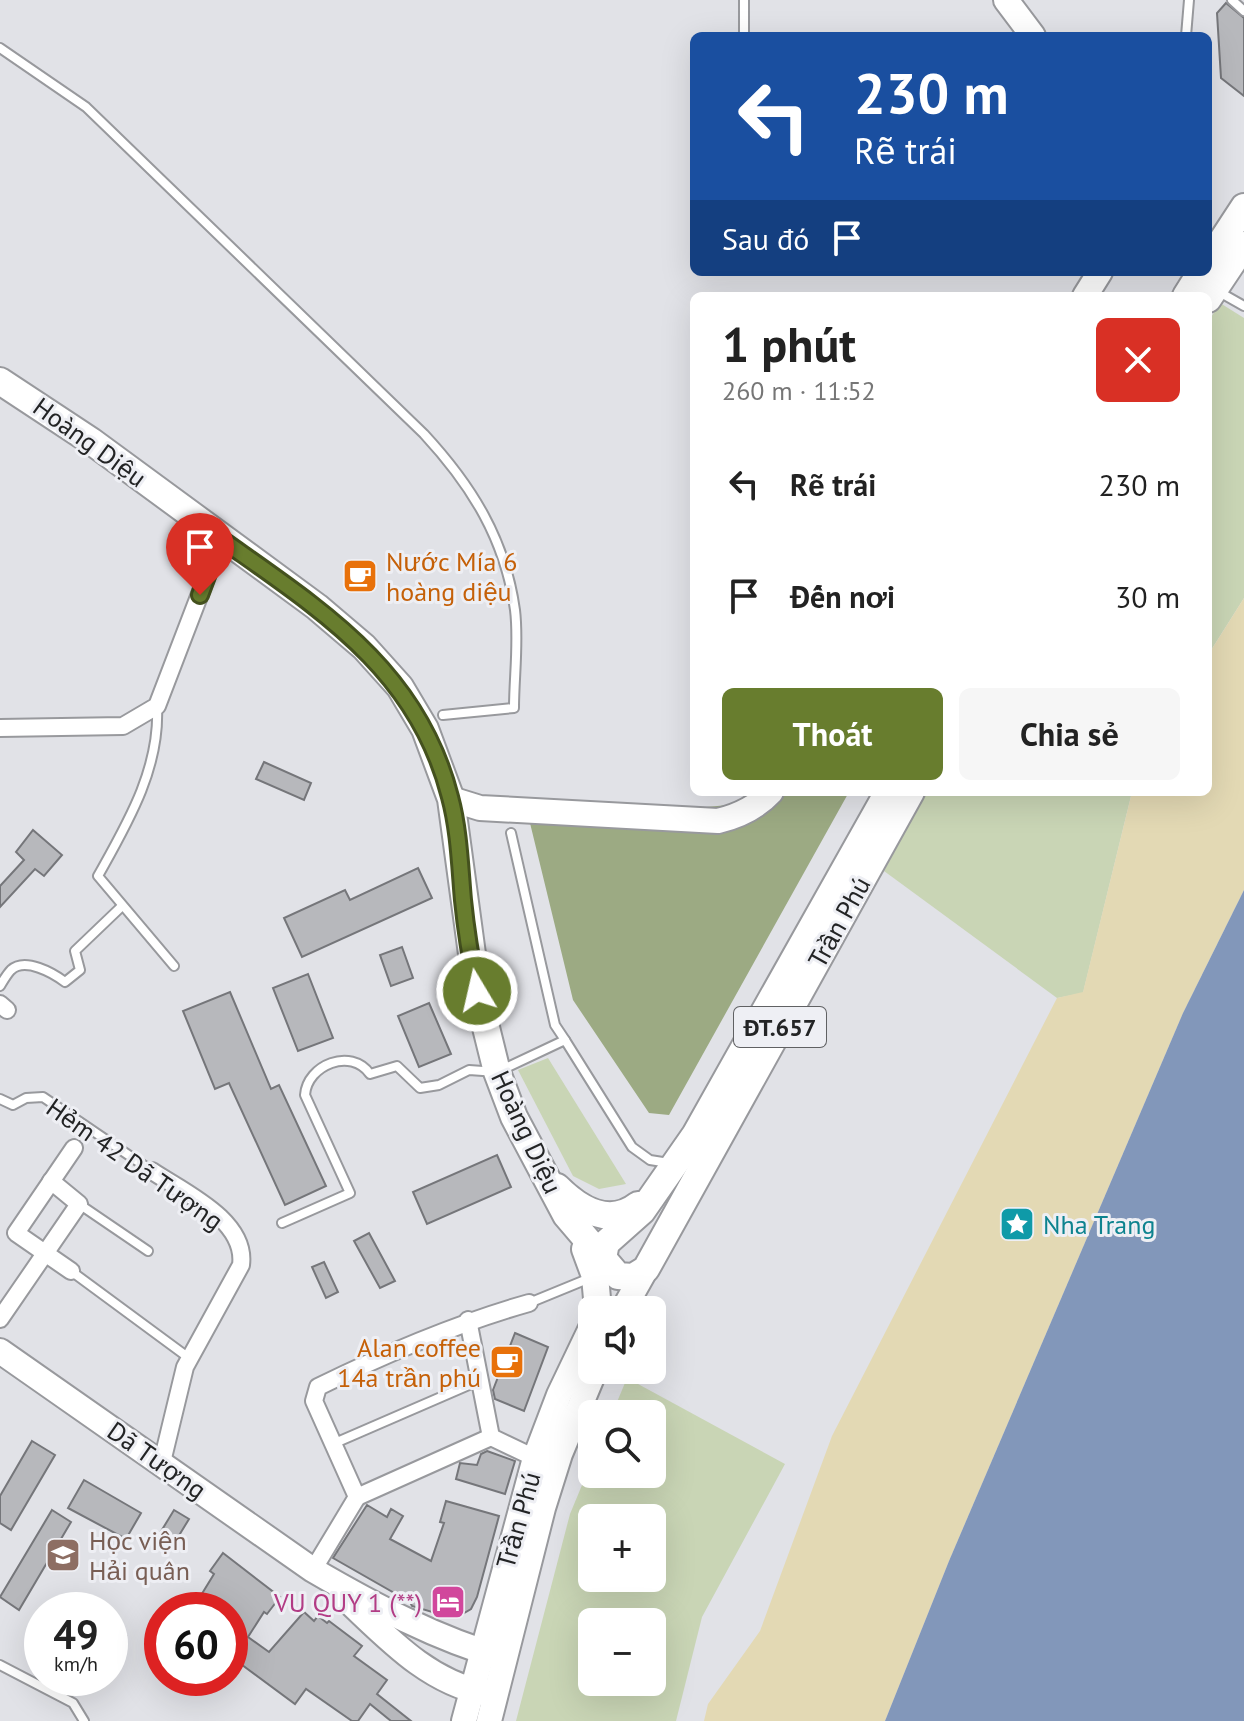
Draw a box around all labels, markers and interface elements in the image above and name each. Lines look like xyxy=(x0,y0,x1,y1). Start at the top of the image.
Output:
text: 230 m xyxy=(854,57,1009,129)
icon: left xyxy=(722,64,826,168)
text: Rẽ trái xyxy=(854,127,957,174)
icon: arrive xyxy=(825,216,869,260)
text: Sau đó xyxy=(722,219,809,258)
text: 1 phút xyxy=(722,313,856,375)
button: close xyxy=(1096,318,1180,402)
text: 260 m · 11:52 xyxy=(722,374,876,407)
street label: Hoàng Diệu xyxy=(27,390,153,494)
icon: left xyxy=(722,462,766,506)
text: Rẽ trái xyxy=(790,465,876,504)
text: 230 m xyxy=(1099,465,1180,504)
pin xyxy=(166,513,234,595)
icon: arrive xyxy=(178,525,222,569)
place label: Nước Mía 6 hoàng diệu xyxy=(386,545,518,608)
cafe icon: Nước Mía 6 hoàng diệu xyxy=(341,557,379,595)
icon: arrive xyxy=(722,574,766,618)
text: Đến nơi xyxy=(790,577,895,616)
text: 30 m xyxy=(1115,577,1180,616)
button: Thoát xyxy=(722,688,943,780)
button: Chia sẻ xyxy=(959,688,1180,780)
street label: Trần Phú xyxy=(801,871,877,973)
position arrow xyxy=(435,949,519,1033)
road number: ĐT.657 xyxy=(734,1007,826,1047)
street label: Hoàng Diệu xyxy=(484,1065,570,1199)
street label: Hẻm 42 Dã Tượng xyxy=(40,1091,230,1237)
place icon: Nha Trang xyxy=(998,1205,1036,1243)
place label: Nha Trang xyxy=(1043,1208,1155,1241)
map controls xyxy=(578,1296,666,1696)
button: sound xyxy=(578,1296,666,1384)
place label: Alan coffee 14a trần phú xyxy=(337,1331,481,1394)
cafe icon: Alan coffee 14a trần phú xyxy=(488,1343,526,1381)
button: search xyxy=(578,1400,666,1488)
street label: Dã Tượng xyxy=(101,1414,213,1506)
street label: Trần Phú xyxy=(489,1468,547,1572)
button: + xyxy=(578,1504,666,1592)
place label: Học viện Hải quân xyxy=(89,1524,190,1587)
school or university icon: Học viện Hải quân xyxy=(44,1536,82,1574)
hotel icon: VU QUY 1 (**) xyxy=(429,1583,467,1621)
place label: VU QUY 1 (**) xyxy=(273,1586,422,1619)
speed limit sign: 60 xyxy=(144,1592,248,1696)
text: 49 xyxy=(53,1608,99,1660)
button: − xyxy=(578,1608,666,1696)
text: km/h xyxy=(54,1651,98,1677)

